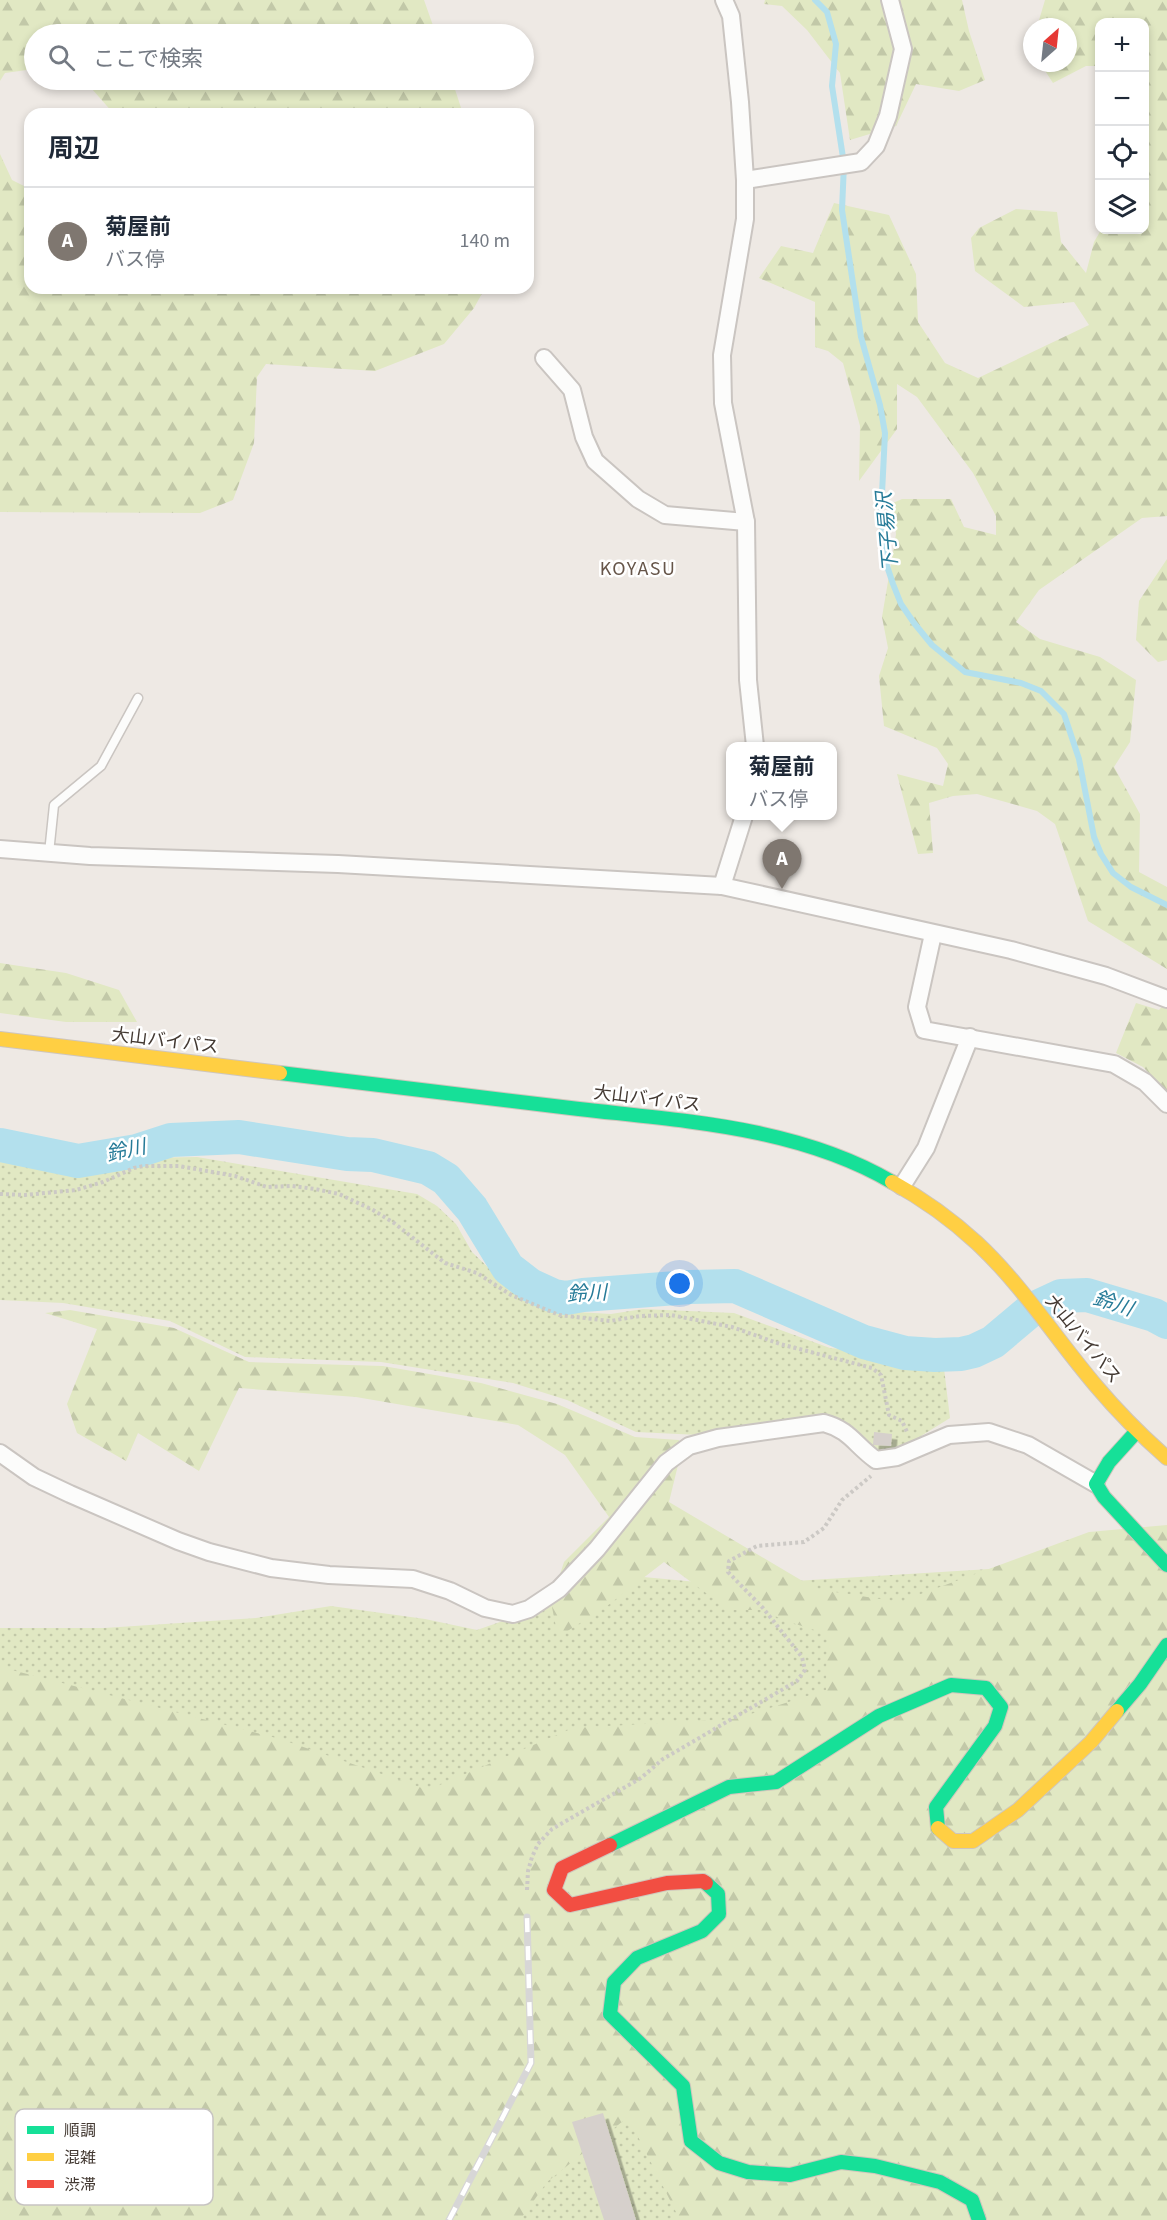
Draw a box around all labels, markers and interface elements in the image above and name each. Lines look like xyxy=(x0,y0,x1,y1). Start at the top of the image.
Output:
north arrow xyxy=(1023,18,1077,72)
map controls xyxy=(1095,18,1149,234)
button: + xyxy=(1095,18,1149,72)
search box xyxy=(24,24,534,90)
icon: search xyxy=(45,41,78,74)
text: ここで検索 xyxy=(93,43,203,75)
button: − xyxy=(1095,72,1149,126)
button: locate xyxy=(1095,126,1149,180)
text: 周辺 xyxy=(48,130,100,167)
button: layers xyxy=(1095,180,1149,234)
text: 菊屋前 xyxy=(105,211,171,243)
text: A xyxy=(62,227,73,255)
text: 140 m xyxy=(460,227,510,255)
text: バス停 xyxy=(105,246,165,274)
water label: 下子易沢 xyxy=(870,488,905,573)
district label: KOYASU xyxy=(600,555,676,583)
popup xyxy=(726,742,837,820)
text: 菊屋前 xyxy=(748,751,815,783)
text: バス停 xyxy=(748,786,808,814)
pin: A xyxy=(762,840,802,889)
street label: 大山バイパス xyxy=(110,1022,220,1060)
street label: 大山バイパス xyxy=(592,1080,702,1118)
water label: 鈴川 xyxy=(104,1133,150,1169)
your location xyxy=(665,1269,694,1298)
water label: 鈴川 xyxy=(566,1279,610,1309)
water label: 鈴川 xyxy=(1090,1285,1138,1324)
street label: 大山バイパス xyxy=(1039,1289,1127,1389)
legend xyxy=(15,2109,213,2205)
text: 順調 xyxy=(64,2120,96,2142)
text: 混雑 xyxy=(64,2147,96,2169)
text: 渋滞 xyxy=(64,2174,96,2196)

